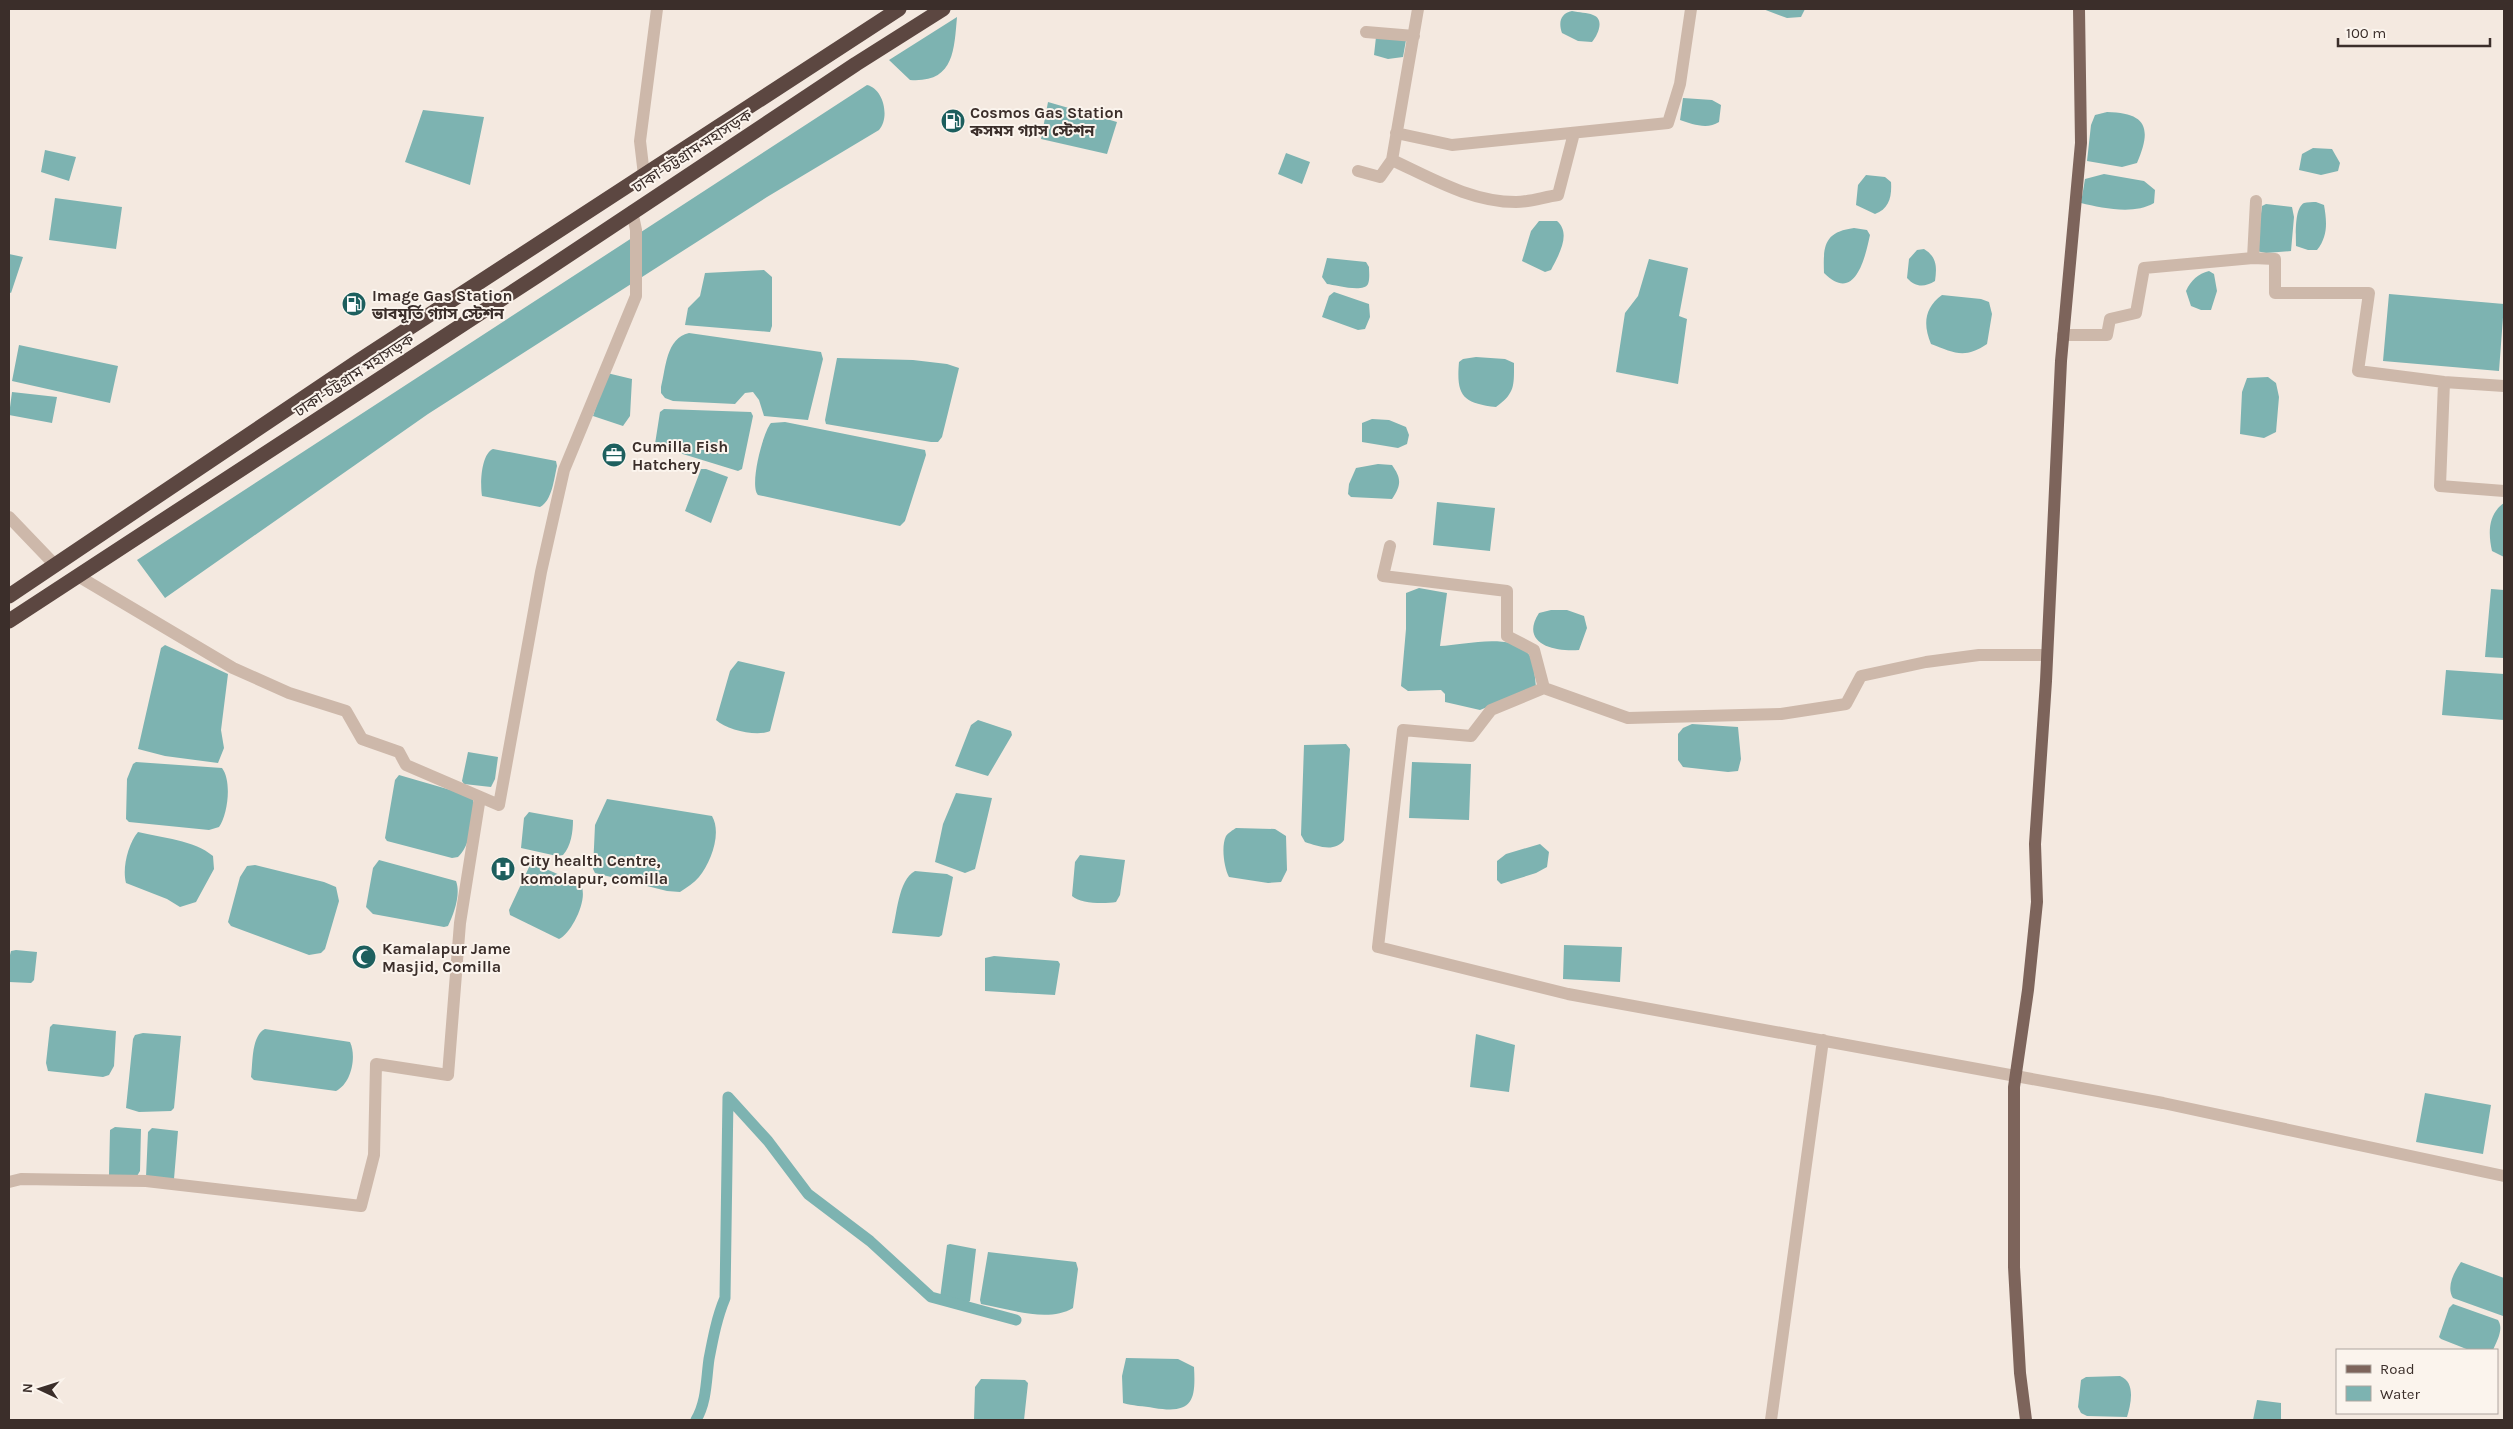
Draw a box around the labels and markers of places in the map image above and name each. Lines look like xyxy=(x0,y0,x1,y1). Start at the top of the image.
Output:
place label: Cosmos Gas Station কসমস গ্যাস স্টেশন xyxy=(969,103,1124,140)
fuel station icon: Cosmos Gas Station কসমস গ্যাস স্টেশন xyxy=(940,108,966,134)
place label: Image Gas Station ভাবমূর্তি গ্যাস স্টেশন xyxy=(371,286,512,324)
fuel station icon: Image Gas Station ভাবমূর্তি গ্যাস স্টেশন xyxy=(341,291,367,317)
place label: Cumilla Fish Hatchery xyxy=(632,437,728,474)
office icon: Cumilla Fish Hatchery xyxy=(601,442,627,468)
place label: City health Centre, komolapur, comilla xyxy=(520,851,668,888)
hospital icon: City health Centre, komolapur, comilla xyxy=(490,856,516,882)
place label: Kamalapur Jame Masjid, Comilla xyxy=(382,939,511,976)
mosque icon: Kamalapur Jame Masjid, Comilla xyxy=(351,944,377,970)

